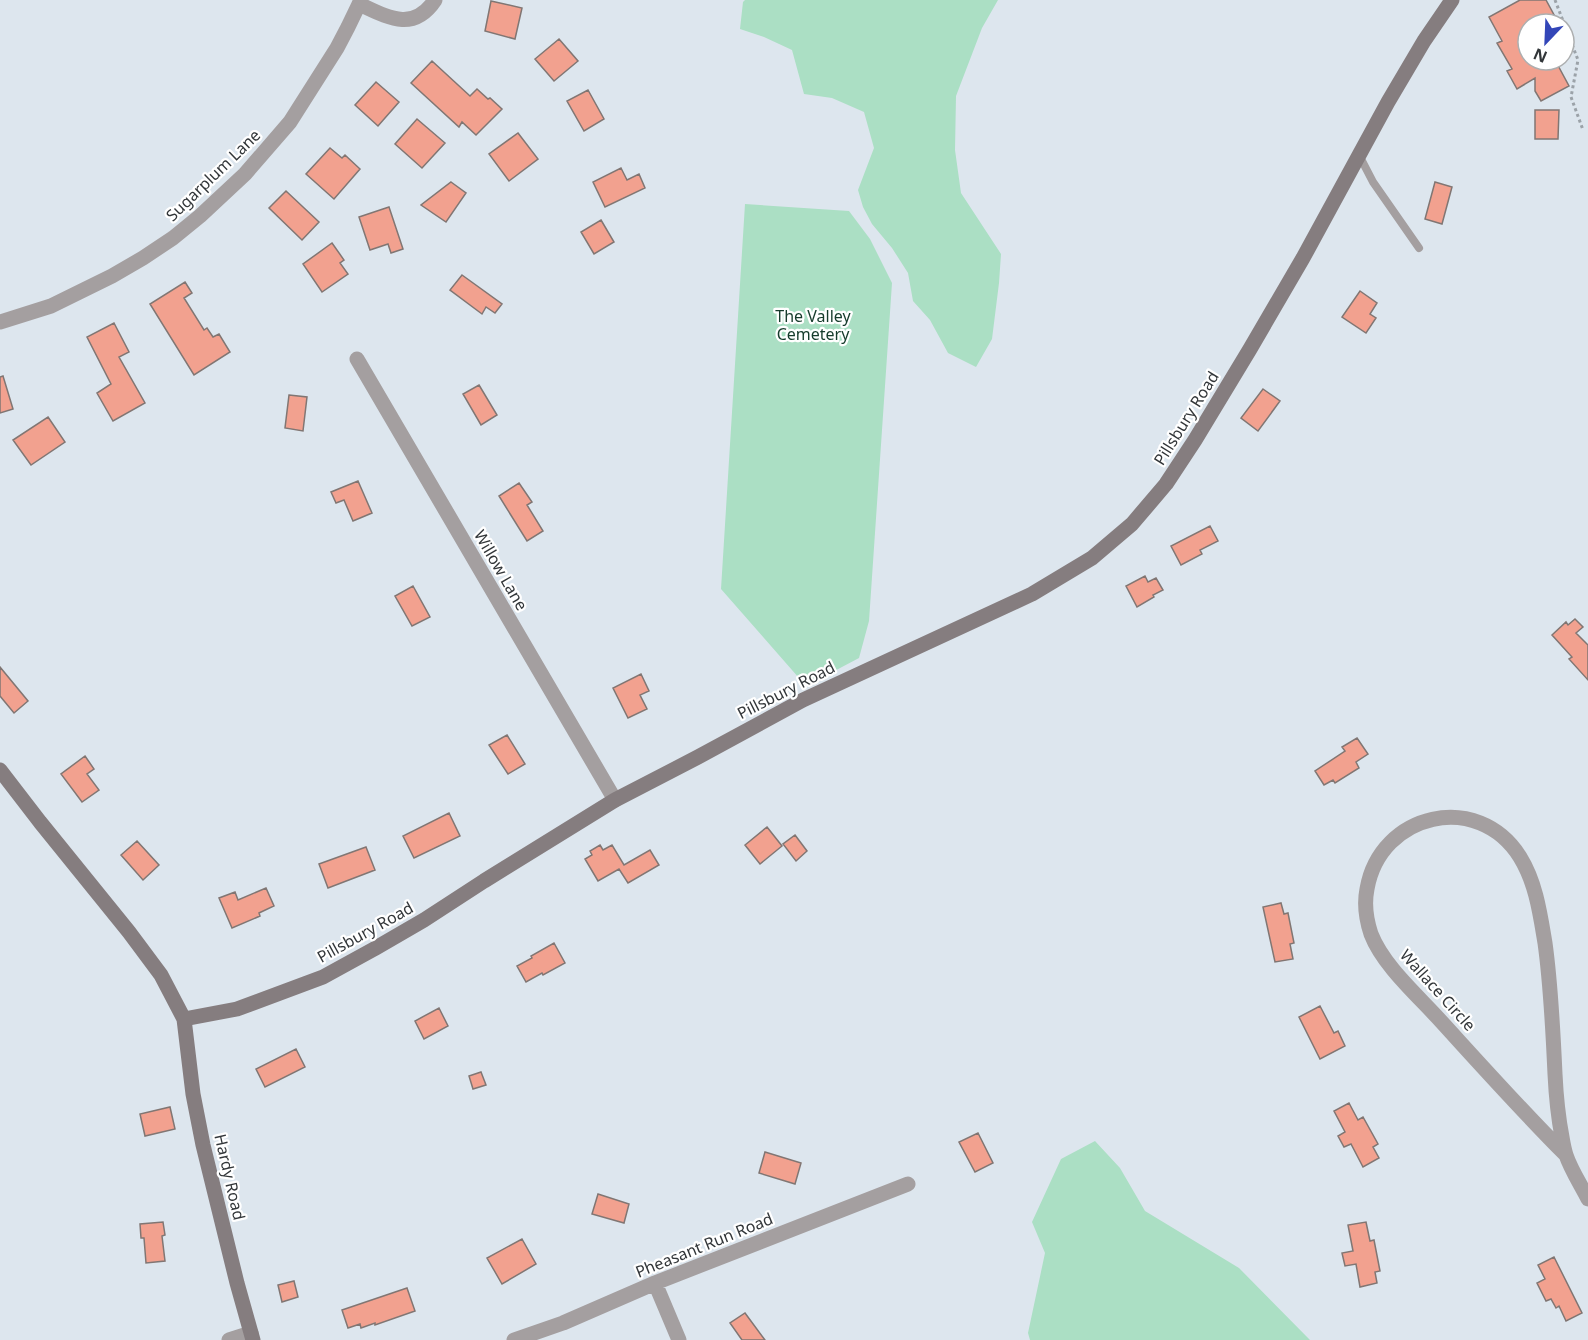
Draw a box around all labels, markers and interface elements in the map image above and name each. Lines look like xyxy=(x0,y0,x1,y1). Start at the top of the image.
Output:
north arrow xyxy=(1516,12,1576,72)
text: N xyxy=(1530,43,1550,68)
street label: Sugarplum Lane xyxy=(161,124,265,226)
park label: The Valley Cemetery xyxy=(775,305,852,345)
street label: Pillsbury Road xyxy=(1148,367,1224,469)
street label: Willow Lane xyxy=(469,526,533,614)
street label: Pillsbury Road xyxy=(733,656,839,724)
street label: Pillsbury Road xyxy=(313,896,417,968)
street label: Wallace Circle xyxy=(1395,944,1481,1036)
street label: Hardy Road xyxy=(209,1132,251,1222)
street label: Pheasant Run Road xyxy=(632,1207,776,1283)

